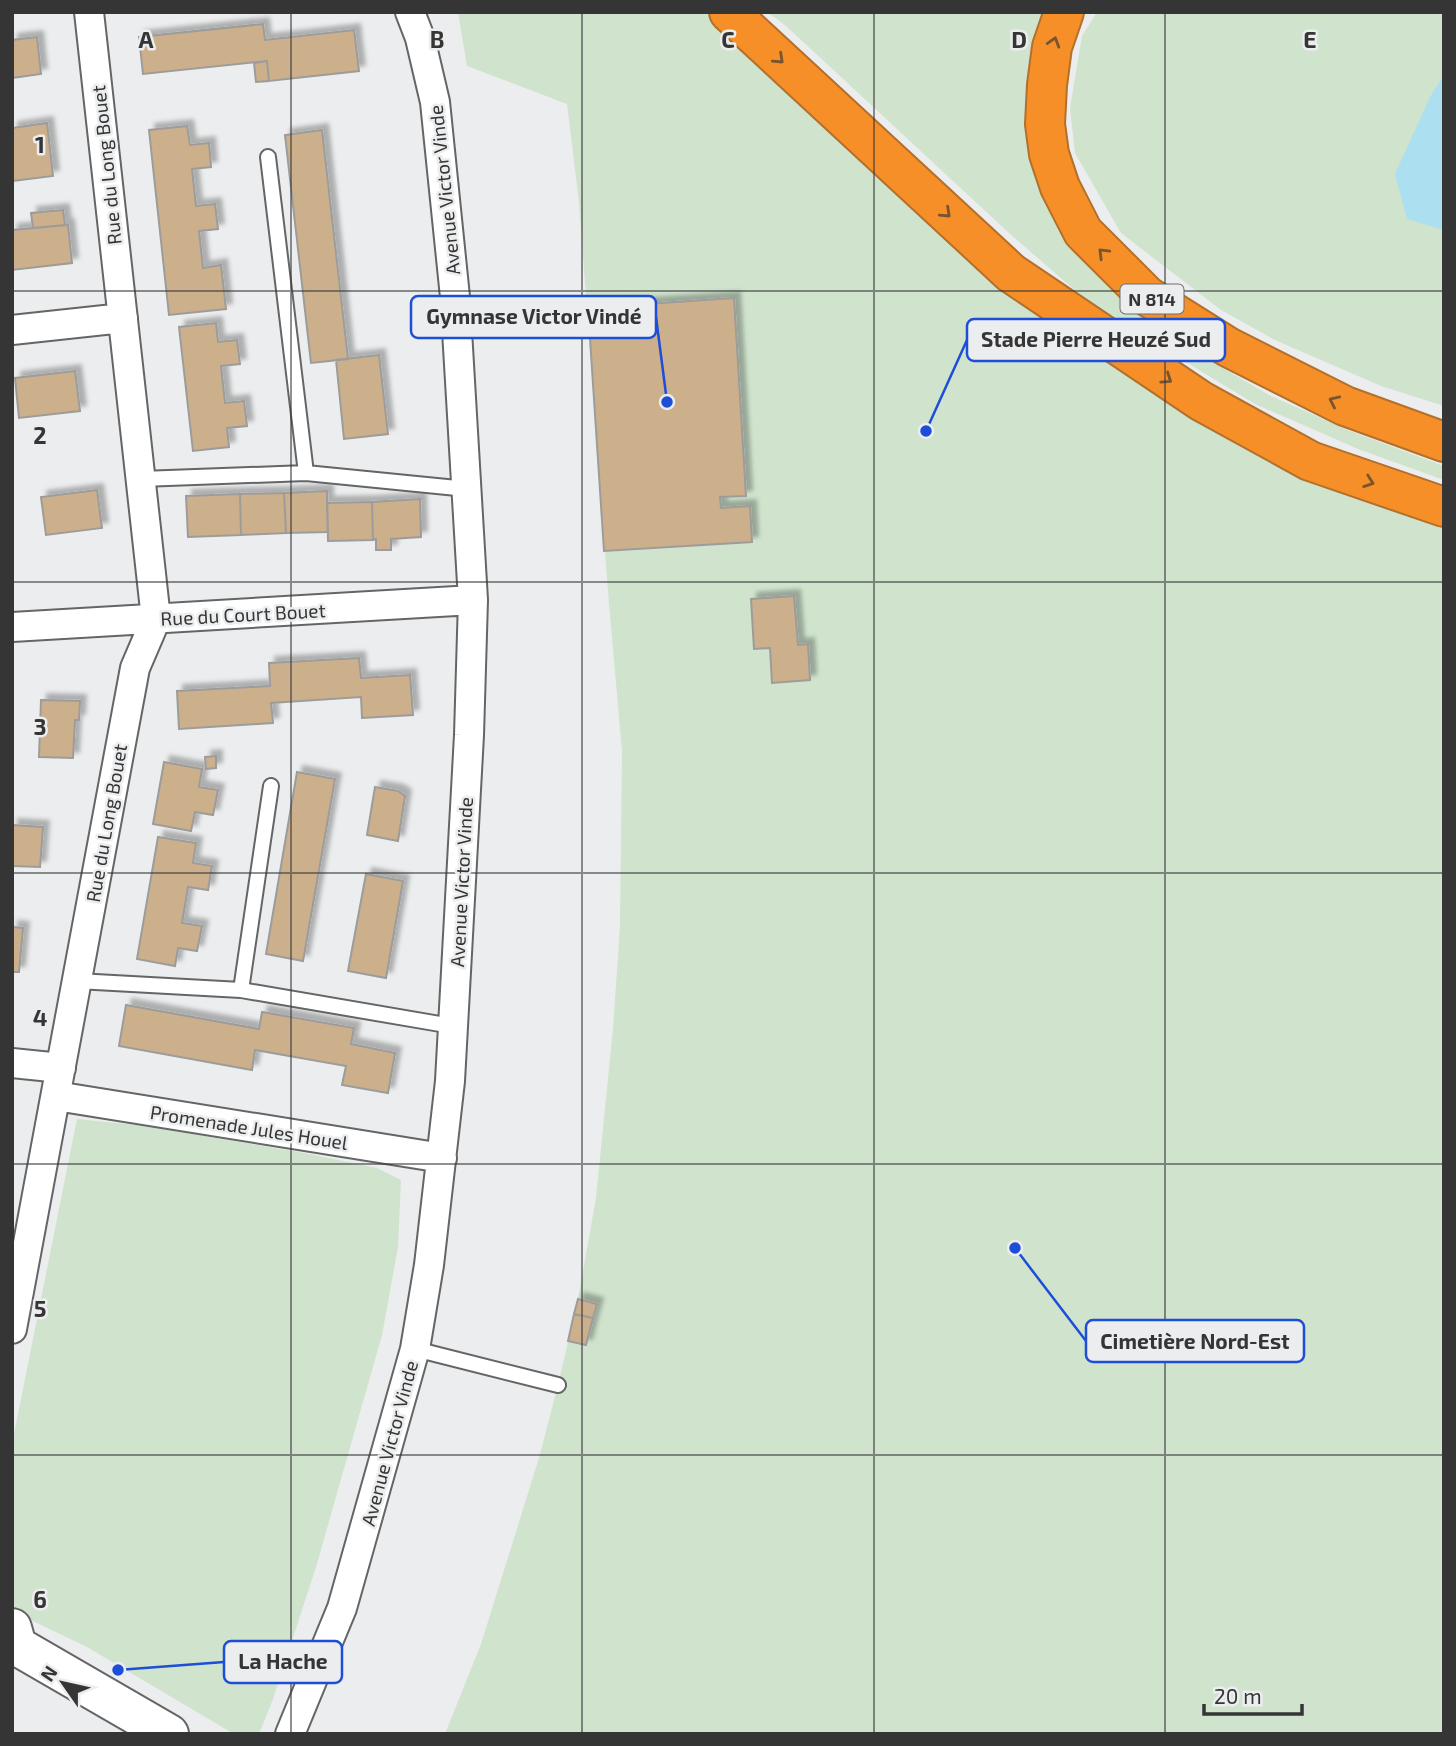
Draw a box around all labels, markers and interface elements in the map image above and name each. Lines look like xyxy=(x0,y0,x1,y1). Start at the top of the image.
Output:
text: A xyxy=(138,25,154,53)
text: B xyxy=(430,25,444,53)
text: C xyxy=(721,25,735,53)
text: D xyxy=(1011,25,1027,53)
text: E xyxy=(1303,25,1317,53)
one-way arrow xyxy=(1046,36,1061,48)
one-way arrow xyxy=(771,50,784,63)
street label: Rue du Long Bouet xyxy=(86,84,126,246)
street label: Avenue Victor Vinde xyxy=(424,104,464,276)
text: 1 xyxy=(35,130,45,158)
one-way arrow xyxy=(938,205,951,217)
one-way arrow xyxy=(1099,248,1112,261)
road number: N 814 xyxy=(1120,284,1184,314)
callout: Gymnase Victor Vindé xyxy=(411,296,656,338)
text: Gymnase Victor Vindé xyxy=(426,303,642,329)
callout: Stade Pierre Heuzé Sud xyxy=(967,319,1225,361)
text: Stade Pierre Heuzé Sud xyxy=(981,326,1211,351)
one-way arrow xyxy=(1159,370,1172,383)
one-way arrow xyxy=(1329,395,1341,409)
text: 2 xyxy=(33,421,47,449)
one-way arrow xyxy=(1362,474,1374,488)
street label: Rue du Court Bouet xyxy=(160,598,326,630)
text: 3 xyxy=(33,712,47,740)
street label: Rue du Long Bouet xyxy=(81,742,131,904)
street label: Avenue Victor Vinde xyxy=(445,796,477,968)
text: 4 xyxy=(33,1003,47,1031)
street label: Promenade Jules Houel xyxy=(149,1100,350,1154)
text: 5 xyxy=(34,1294,46,1322)
callout: Cimetière Nord-Est xyxy=(1086,1320,1304,1362)
text: Cimetière Nord-Est xyxy=(1100,1328,1290,1353)
street label: Avenue Victor Vinde xyxy=(356,1358,422,1528)
text: 6 xyxy=(33,1585,47,1613)
callout: La Hache xyxy=(224,1641,342,1683)
north arrow xyxy=(28,1648,98,1718)
text: La Hache xyxy=(238,1648,328,1673)
text: N xyxy=(35,1661,62,1685)
scale bar xyxy=(1204,1672,1302,1716)
text: 20 m xyxy=(1214,1683,1262,1708)

